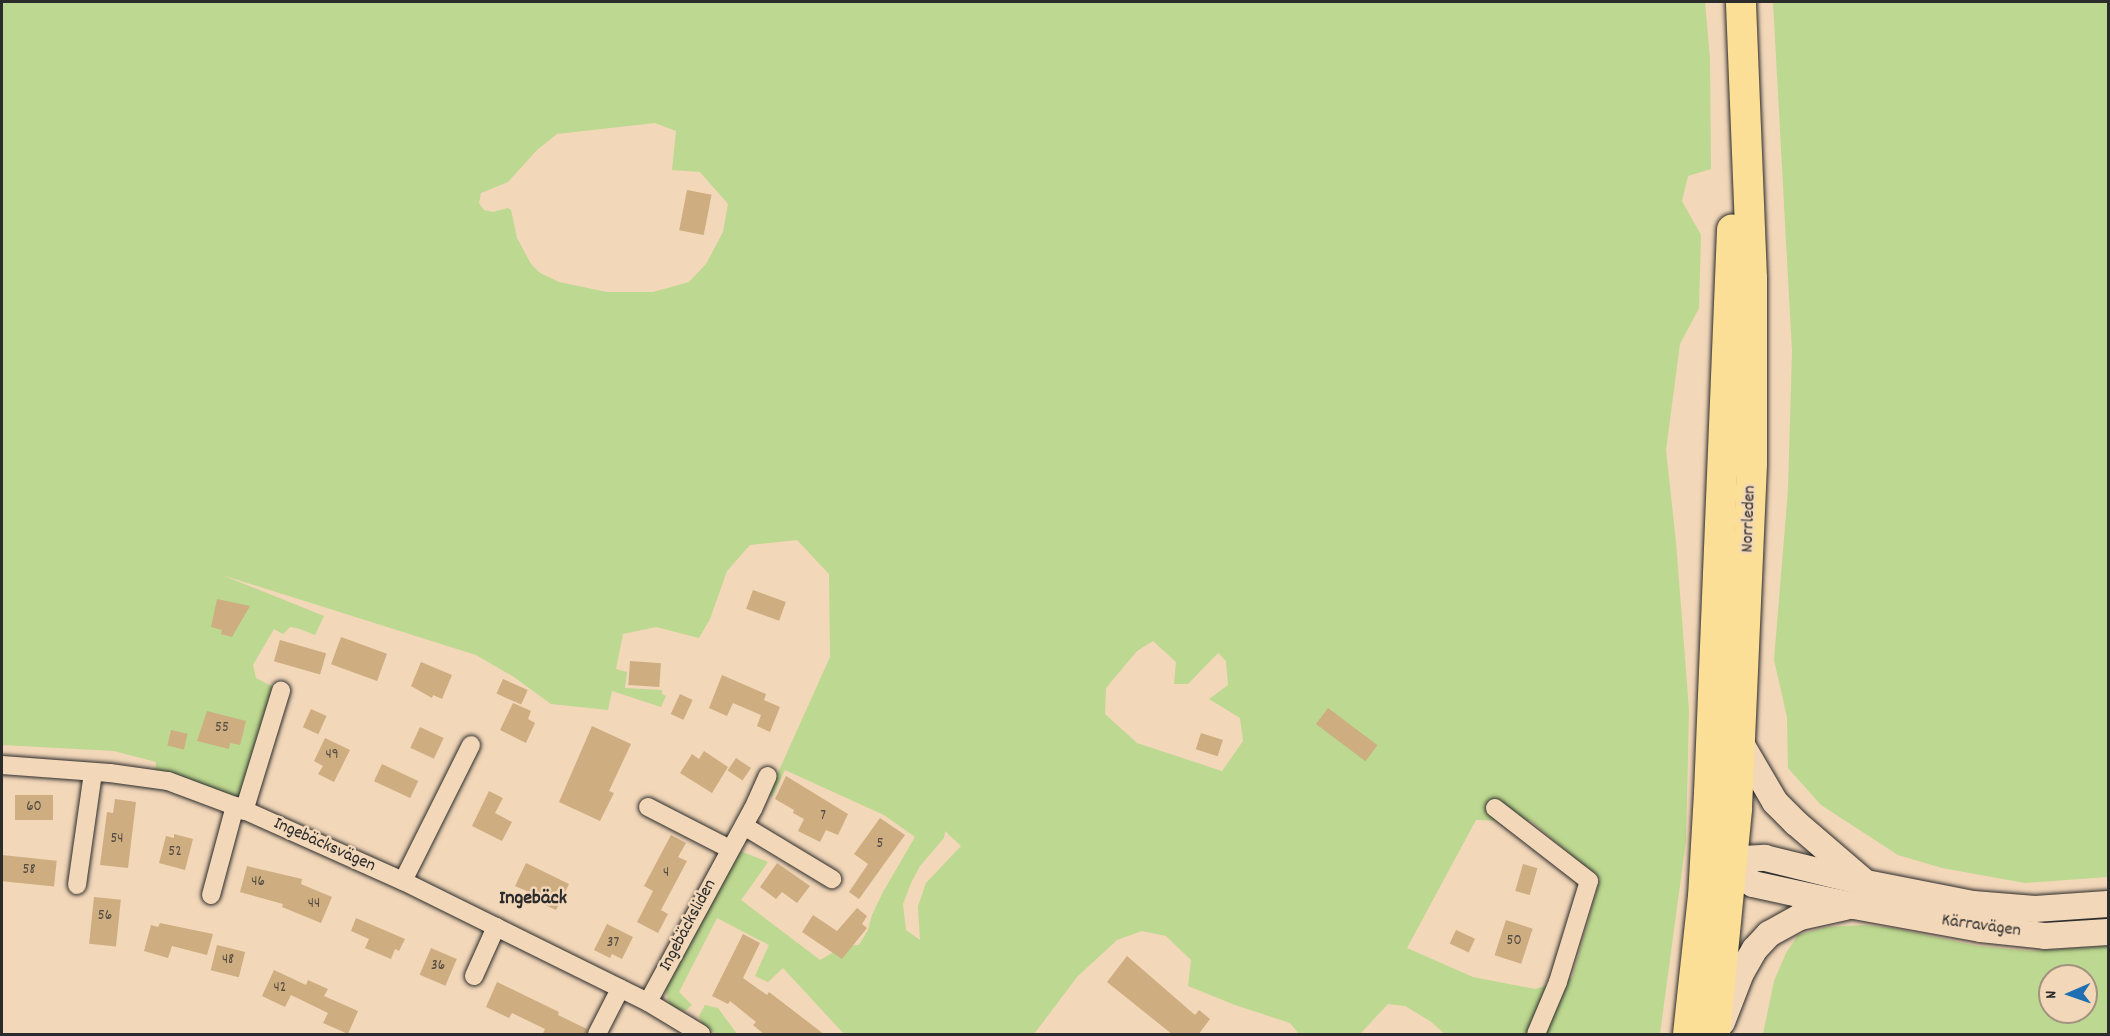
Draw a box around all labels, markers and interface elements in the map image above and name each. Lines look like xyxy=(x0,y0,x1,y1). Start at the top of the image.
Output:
street label: Norrleden xyxy=(1738,485,1762,553)
house number: 55 xyxy=(215,720,229,738)
house number: 49 xyxy=(325,747,339,765)
house number: 60 xyxy=(26,799,42,817)
house number: 7 xyxy=(820,808,826,826)
street label: Ingebäcksvägen xyxy=(270,814,378,878)
house number: 54 xyxy=(110,831,124,849)
house number: 5 xyxy=(877,836,883,854)
house number: 52 xyxy=(168,844,182,862)
house number: 58 xyxy=(23,862,35,880)
house number: 4 xyxy=(663,865,669,883)
house number: 46 xyxy=(251,874,265,892)
street label: Ingebäcksliden xyxy=(656,876,722,976)
district label: Ingebäck xyxy=(499,887,567,911)
house number: 44 xyxy=(308,896,320,914)
house number: 56 xyxy=(98,908,112,926)
street label: Kärravägen xyxy=(1940,911,2022,943)
house number: 50 xyxy=(1506,933,1522,951)
house number: 37 xyxy=(607,935,619,953)
house number: 48 xyxy=(222,952,234,970)
house number: 36 xyxy=(431,958,445,976)
north arrow xyxy=(2038,964,2098,1024)
house number: 42 xyxy=(274,980,286,998)
text: N xyxy=(2040,990,2063,999)

